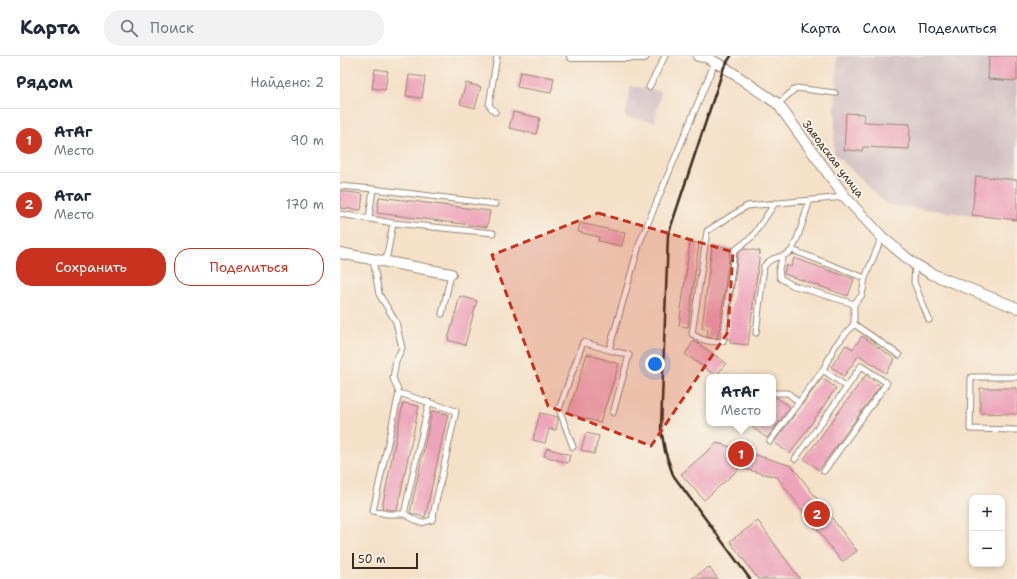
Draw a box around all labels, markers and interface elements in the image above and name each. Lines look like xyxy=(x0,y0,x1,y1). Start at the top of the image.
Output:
search box xyxy=(104,10,384,46)
text: Карта xyxy=(20,15,80,40)
icon: search xyxy=(118,17,140,39)
text: Поиск xyxy=(150,18,194,38)
text: Карта xyxy=(800,19,841,37)
text: Слои xyxy=(863,19,896,37)
text: Поделиться xyxy=(918,19,997,37)
text: Рядом xyxy=(16,71,73,93)
text: Найдено: 2 xyxy=(250,74,324,91)
street label: Заводская улица xyxy=(799,117,867,201)
text: АтАг xyxy=(54,122,93,142)
text: 1 xyxy=(26,132,32,149)
text: 90 m xyxy=(290,132,324,149)
text: Место xyxy=(54,142,94,159)
text: Атаг xyxy=(54,186,91,206)
text: 2 xyxy=(24,196,34,213)
text: 170 m xyxy=(286,196,324,213)
text: Место xyxy=(54,206,94,223)
button: Сохранить xyxy=(16,248,166,286)
button: Поделиться xyxy=(174,248,324,286)
your location xyxy=(645,354,665,374)
popup xyxy=(706,374,776,426)
text: АтАг xyxy=(721,382,760,402)
text: Место xyxy=(721,402,761,419)
pin: 1 xyxy=(728,439,754,469)
map controls xyxy=(969,495,1005,567)
button: + xyxy=(969,495,1005,531)
pin: 2 xyxy=(804,499,830,529)
button: − xyxy=(969,531,1005,567)
scale bar xyxy=(352,551,418,570)
text: 50 m xyxy=(358,552,386,567)

